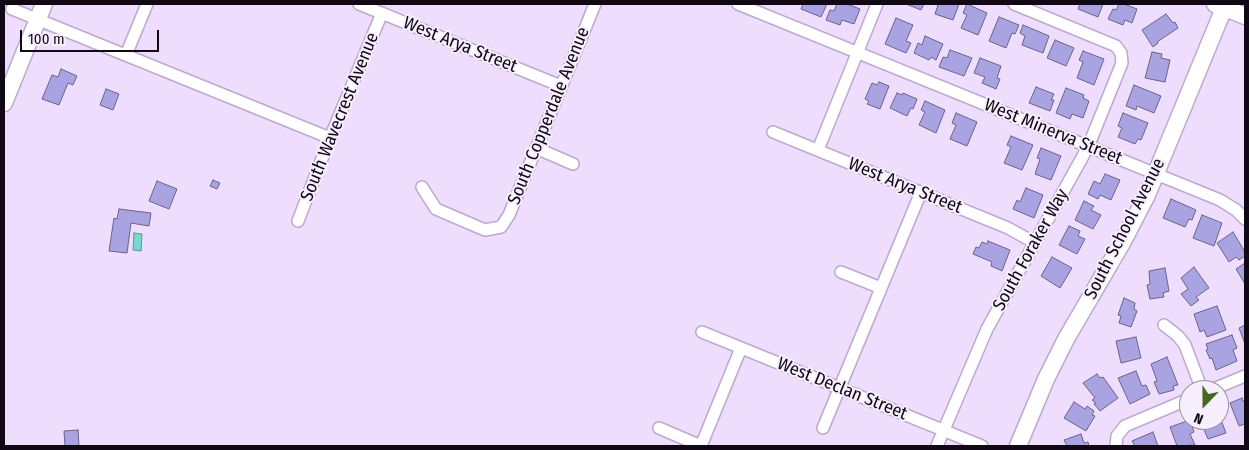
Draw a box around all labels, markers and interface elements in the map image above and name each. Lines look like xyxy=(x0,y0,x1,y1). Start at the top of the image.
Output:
street label: West Arya Street xyxy=(400,12,520,78)
scale bar xyxy=(22,20,161,52)
street label: South Copperdale Avenue xyxy=(503,24,595,208)
text: 100 m xyxy=(28,30,65,48)
street label: South Wavecrest Avenue xyxy=(296,30,384,204)
street label: West Minerva Street xyxy=(981,94,1125,170)
street label: West Arya Street xyxy=(845,153,965,219)
street label: South School Avenue xyxy=(1080,155,1170,303)
street label: South Foraker Way xyxy=(989,185,1073,315)
street label: West Declan Street xyxy=(774,353,910,425)
north arrow xyxy=(1179,380,1229,430)
text: N xyxy=(1192,409,1206,428)

